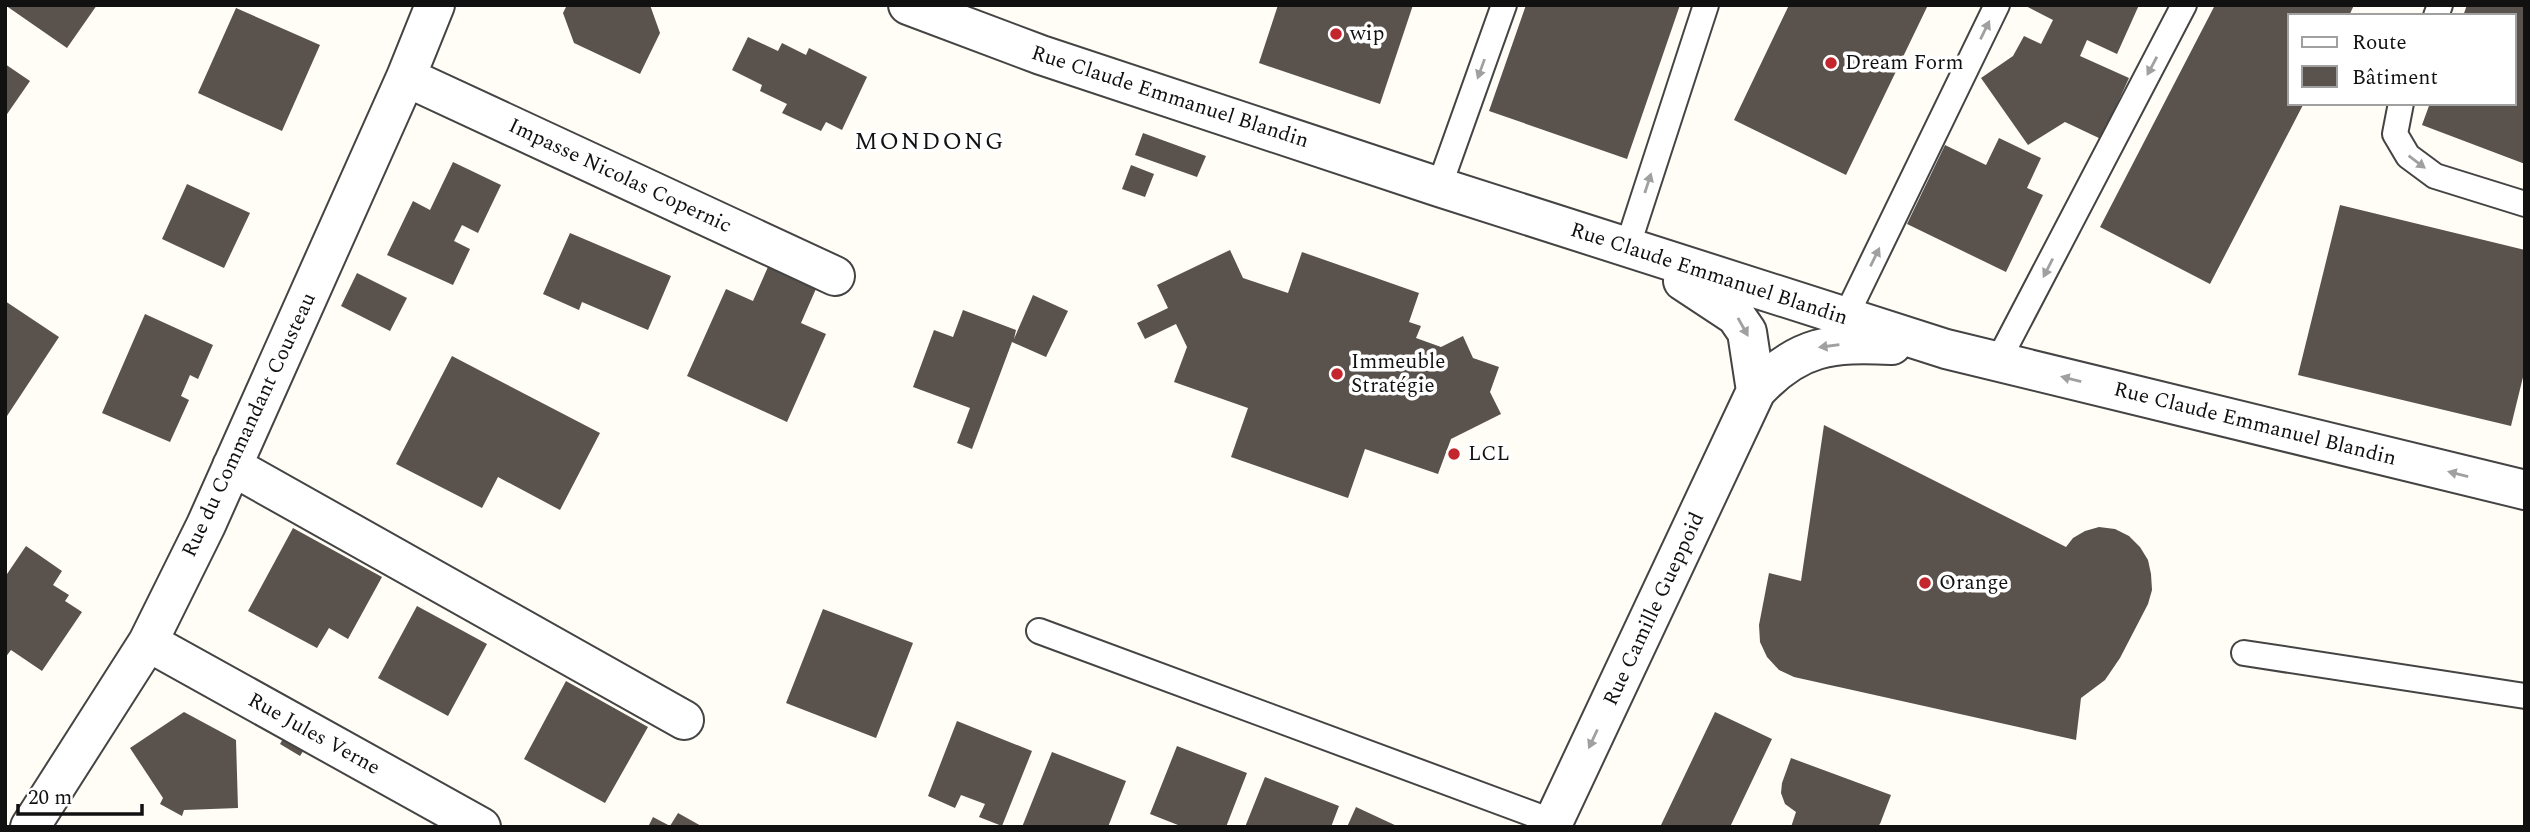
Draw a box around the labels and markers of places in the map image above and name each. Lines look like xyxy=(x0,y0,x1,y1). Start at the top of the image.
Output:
place label: wip xyxy=(1349,18,1384,50)
marker: wip xyxy=(1328,26,1344,42)
place label: Dream Form xyxy=(1845,47,1963,79)
marker: Dream Form xyxy=(1823,55,1839,71)
place label: Immeuble Stratégie xyxy=(1351,346,1445,402)
marker: Immeuble Stratégie xyxy=(1329,366,1345,382)
place label: LCL xyxy=(1468,438,1510,470)
marker: LCL xyxy=(1446,446,1462,462)
place label: Orange xyxy=(1939,567,2008,599)
marker: Orange xyxy=(1917,575,1933,591)

